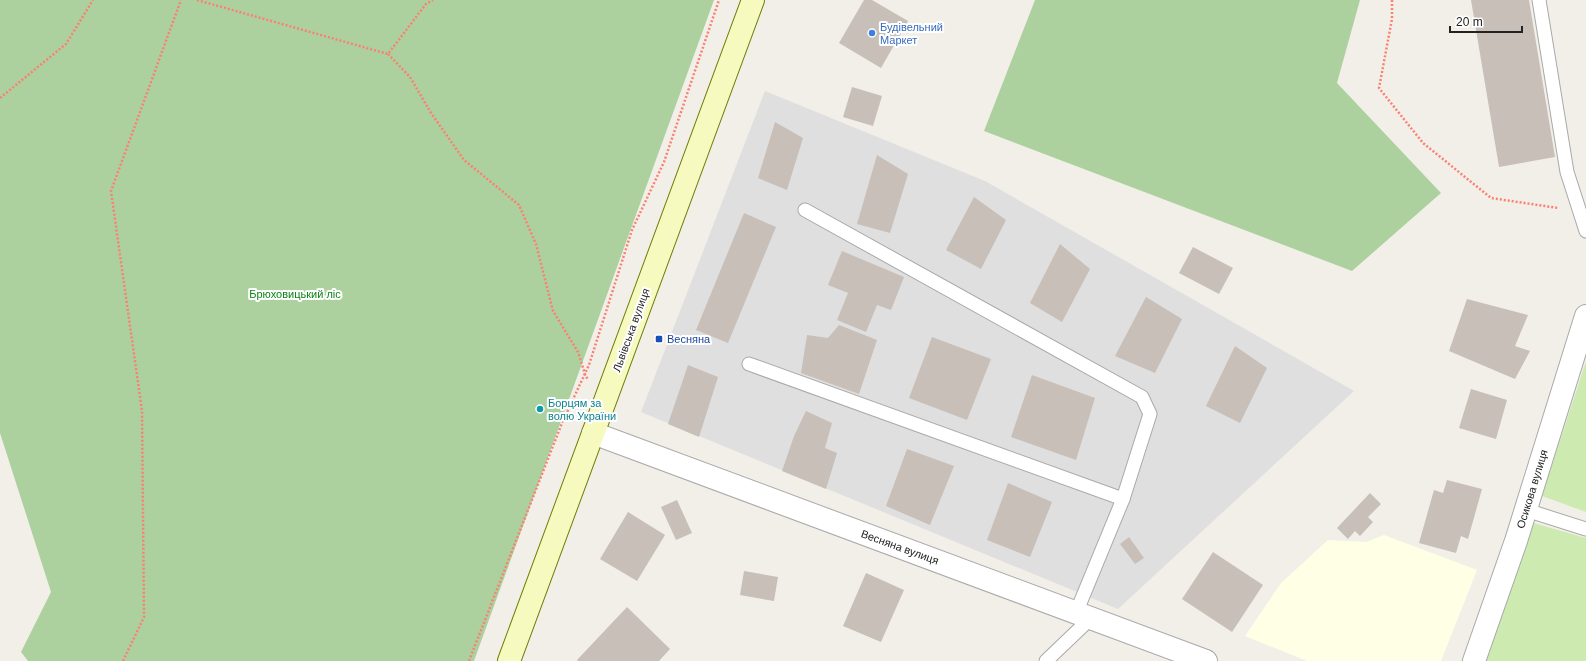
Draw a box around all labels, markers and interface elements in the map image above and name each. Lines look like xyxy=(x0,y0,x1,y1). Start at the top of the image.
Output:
scale bar xyxy=(1450,8,1522,34)
text: 20 m xyxy=(1456,15,1483,29)
place label: Будівельний Маркет xyxy=(880,21,943,46)
marker: Будівельний Маркет xyxy=(867,28,877,38)
street label: Львівська вулиця xyxy=(610,287,652,373)
park label: Брюховицький ліс xyxy=(249,288,341,300)
place label: Весняна xyxy=(667,333,711,345)
marker: Весняна xyxy=(654,334,664,344)
place label: Борцям за волю України xyxy=(548,397,616,422)
marker: Борцям за волю України xyxy=(535,404,545,414)
street label: Осикова вулиця xyxy=(1514,448,1550,530)
street label: Весняна вулиця xyxy=(859,527,941,567)

